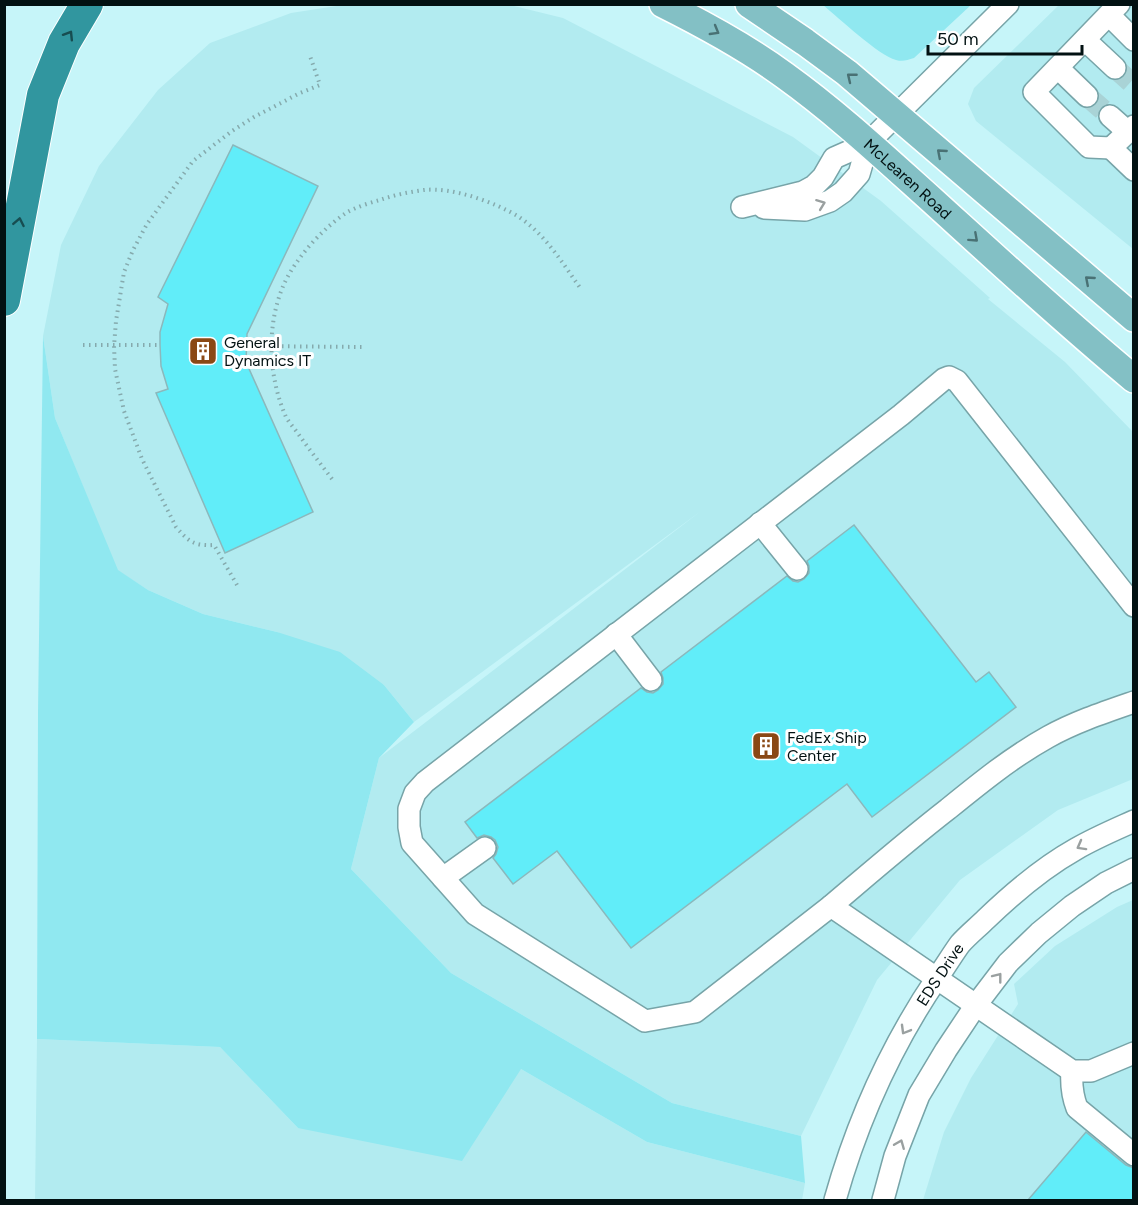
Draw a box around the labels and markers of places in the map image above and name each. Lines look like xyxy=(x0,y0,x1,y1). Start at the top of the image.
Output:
place label: General Dynamics IT xyxy=(224,333,311,370)
building icon: General Dynamics IT xyxy=(187,335,219,367)
place label: FedEx Ship Center xyxy=(787,728,867,765)
building icon: FedEx Ship Center xyxy=(750,730,782,762)

